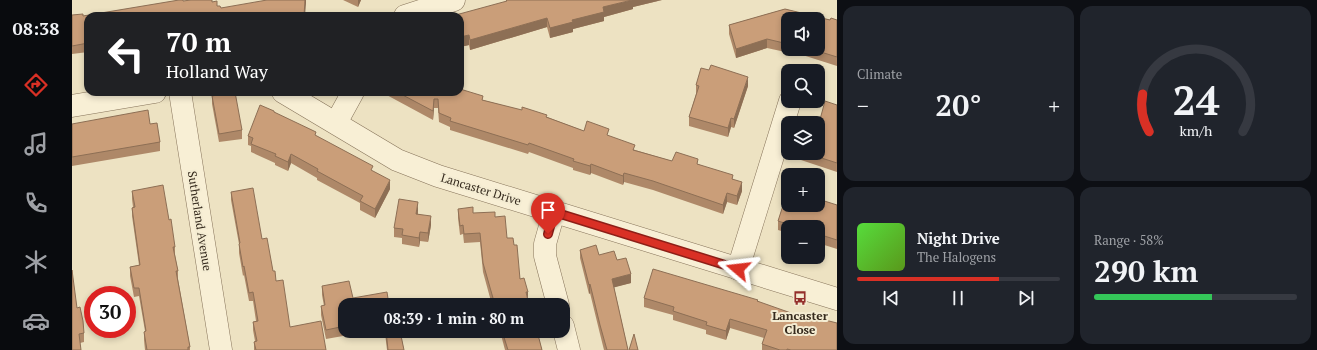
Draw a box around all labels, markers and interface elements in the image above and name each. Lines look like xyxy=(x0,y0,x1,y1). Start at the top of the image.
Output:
map controls xyxy=(781,12,825,264)
button: sound xyxy=(781,12,825,56)
text: 08:38 xyxy=(13,16,59,40)
text: 70 m xyxy=(166,23,231,60)
icon: left xyxy=(100,28,152,80)
text: Holland Way xyxy=(166,59,268,83)
button: search xyxy=(781,64,825,108)
text: Climate xyxy=(857,65,902,83)
icon: directions xyxy=(22,71,50,99)
text: 24 xyxy=(1172,71,1219,126)
text: 20° xyxy=(935,85,982,125)
text: − xyxy=(857,91,869,120)
text: + xyxy=(1048,91,1060,120)
button: layers xyxy=(781,116,825,160)
text: km/h xyxy=(1179,120,1213,139)
icon: music xyxy=(22,130,50,158)
button: + xyxy=(781,168,825,212)
street label: Sutherland Avenue xyxy=(185,170,215,272)
street label: Lancaster Drive xyxy=(439,170,523,208)
icon: phone xyxy=(22,189,50,217)
pin xyxy=(531,193,565,234)
icon: arrive xyxy=(537,199,559,221)
button: − xyxy=(781,220,825,264)
text: Night Drive xyxy=(917,228,1000,248)
text: Range · 58% xyxy=(1094,231,1164,249)
icon: climate xyxy=(22,248,50,276)
position arrow xyxy=(717,248,759,290)
text: The Halogens xyxy=(917,248,996,266)
text: 290 km xyxy=(1094,251,1198,291)
speed limit sign: 30 xyxy=(84,286,136,338)
icon: previous xyxy=(880,287,902,309)
icon: pause xyxy=(947,287,969,309)
icon: next xyxy=(1015,287,1037,309)
bus stop icon: Lancaster Close xyxy=(792,290,808,306)
icon: car xyxy=(22,307,50,335)
text: 08:39 · 1 min · 80 m xyxy=(384,308,524,328)
place label: Lancaster Close xyxy=(772,308,829,337)

